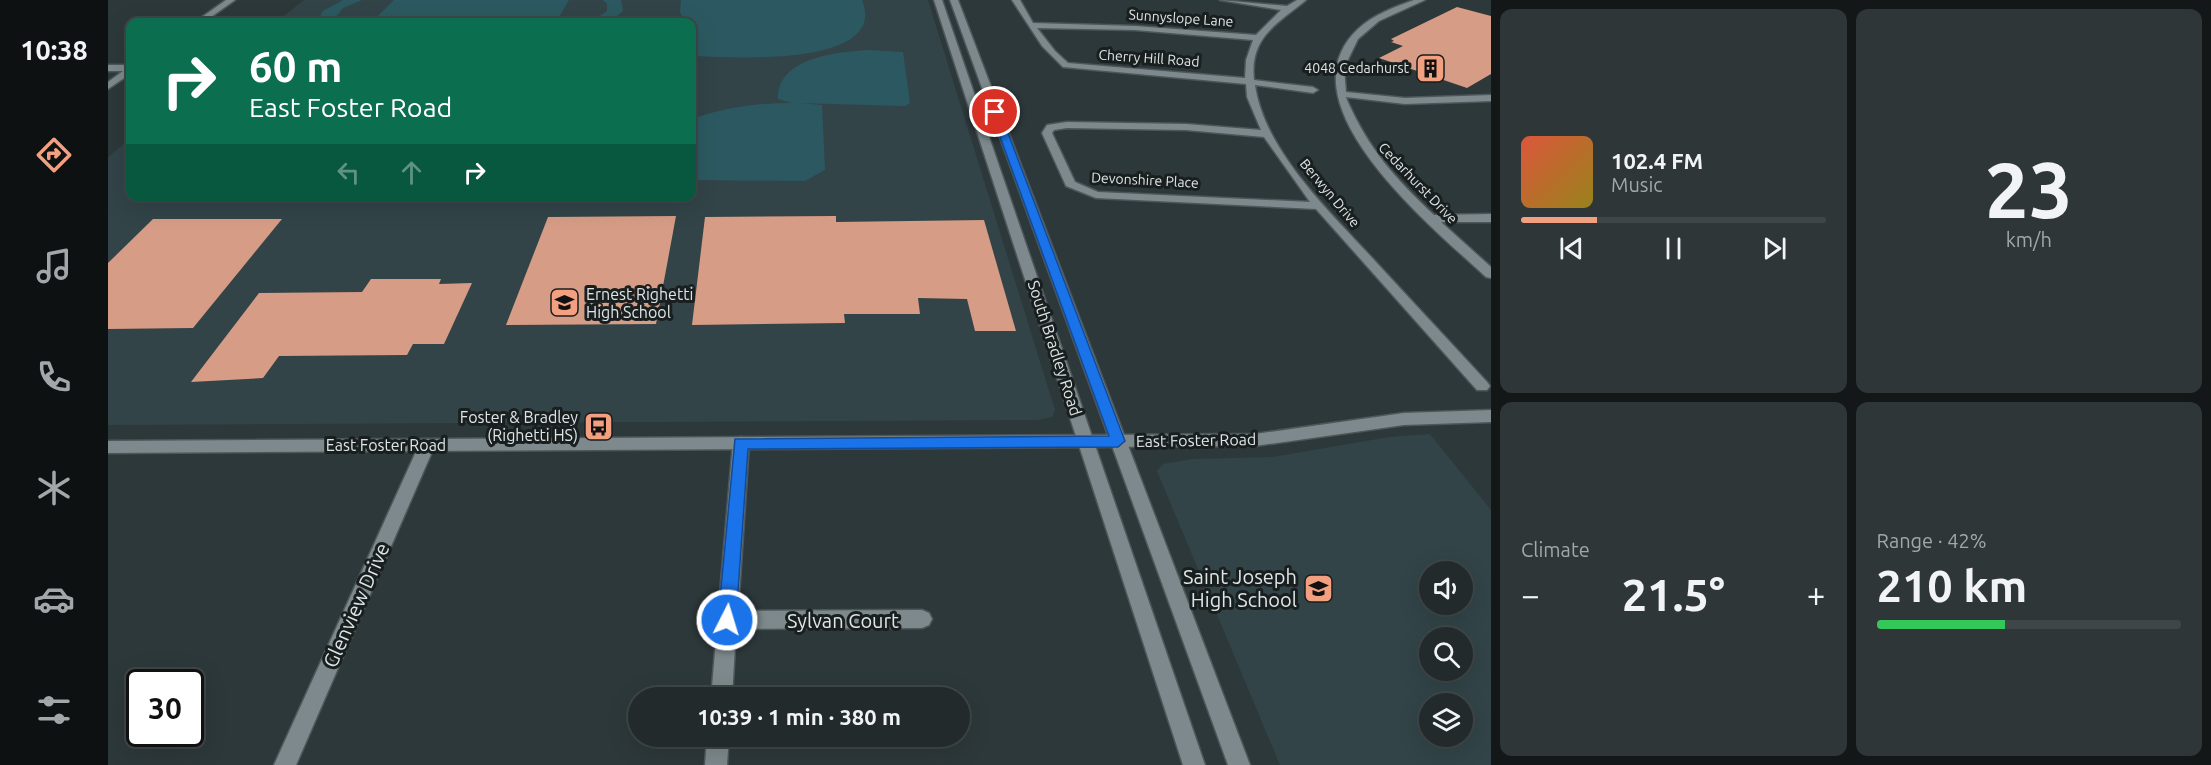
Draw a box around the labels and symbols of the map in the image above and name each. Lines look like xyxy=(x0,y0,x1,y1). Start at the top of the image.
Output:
street label: Sunnyslope Lane xyxy=(1128,6,1234,30)
street label: Cherry Hill Road xyxy=(1098,46,1200,70)
building icon: 4048 Cedarhurst xyxy=(1414,52,1446,84)
place label: 4048 Cedarhurst xyxy=(1304,60,1409,76)
pin xyxy=(969,86,1020,137)
street label: Cedarhurst Drive xyxy=(1375,139,1461,227)
street label: Berwyn Drive xyxy=(1297,156,1363,230)
street label: Devonshire Place xyxy=(1091,169,1199,191)
street label: South Bradley Road xyxy=(1025,278,1085,418)
place label: Ernest Righetti High School xyxy=(586,285,693,321)
school or university icon: Ernest Righetti High School xyxy=(549,287,581,319)
place label: Foster & Bradley (Righetti HS) xyxy=(460,408,578,445)
bus stop icon: Foster & Bradley (Righetti HS) xyxy=(583,410,615,442)
street label: East Foster Road xyxy=(1136,430,1256,450)
street label: East Foster Road xyxy=(326,436,446,454)
street label: Glenview Drive xyxy=(318,539,394,671)
place label: Saint Joseph High School xyxy=(1183,565,1297,611)
school or university icon: Saint Joseph High School xyxy=(1302,572,1334,604)
position arrow xyxy=(695,588,759,652)
street label: Sylvan Court xyxy=(787,609,899,632)
speed limit sign: 30 xyxy=(126,669,204,747)

